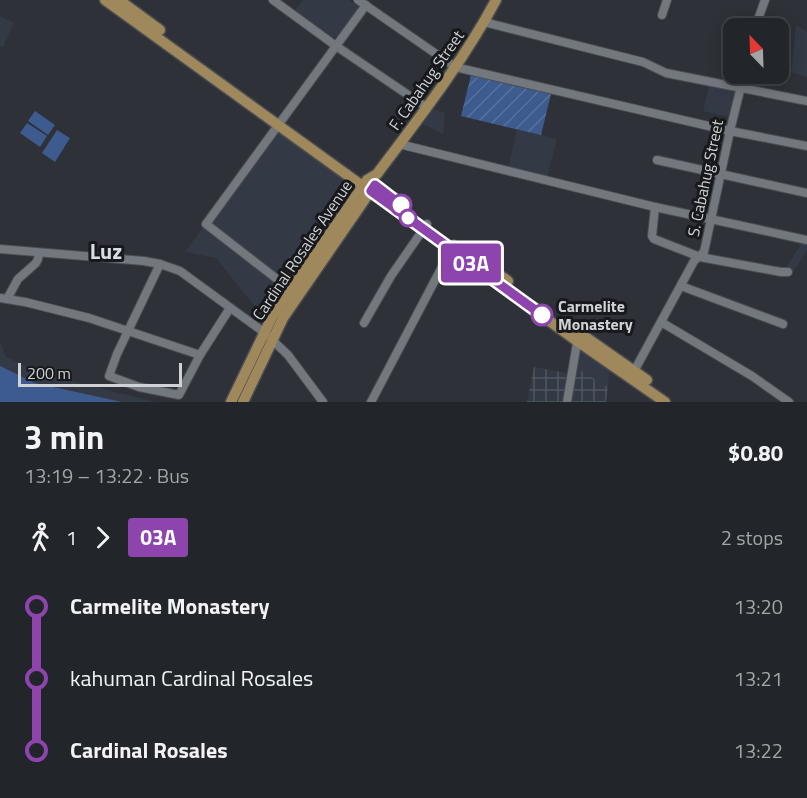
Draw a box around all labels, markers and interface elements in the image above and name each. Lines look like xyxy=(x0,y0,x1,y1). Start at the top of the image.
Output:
north arrow xyxy=(723,18,789,84)
map controls xyxy=(723,18,789,84)
street label: F. Cabahug Street xyxy=(382,25,470,135)
street label: S. Cabahug Street xyxy=(681,117,729,239)
street label: Cardinal Rosales Avenue xyxy=(246,175,358,325)
unlabelled marker xyxy=(390,194,412,216)
unlabelled marker xyxy=(399,209,417,227)
district label: Luz xyxy=(90,234,122,268)
line badge: 03A xyxy=(436,244,506,282)
text: 03A xyxy=(453,247,489,279)
place label: Carmelite Monastery xyxy=(558,294,633,336)
marker: Carmelite Monastery xyxy=(531,304,553,326)
scale bar xyxy=(18,360,182,388)
text: 200 m xyxy=(27,361,71,385)
text: 3 min xyxy=(24,412,104,462)
text: $0.80 xyxy=(728,436,783,470)
text: 13:19 – 13:22 · Bus xyxy=(24,460,189,491)
icon: walk xyxy=(24,521,57,554)
icon: forward xyxy=(86,521,119,554)
text: 03A xyxy=(140,521,176,553)
text: 1 xyxy=(66,522,77,553)
text: 2 stops xyxy=(721,522,783,553)
text: Carmelite Monastery xyxy=(70,589,269,623)
text: 13:20 xyxy=(734,591,783,622)
text: kahuman Cardinal Rosales xyxy=(70,661,313,695)
text: 13:21 xyxy=(734,663,783,694)
text: Cardinal Rosales xyxy=(70,733,228,767)
text: 13:22 xyxy=(734,735,783,766)

